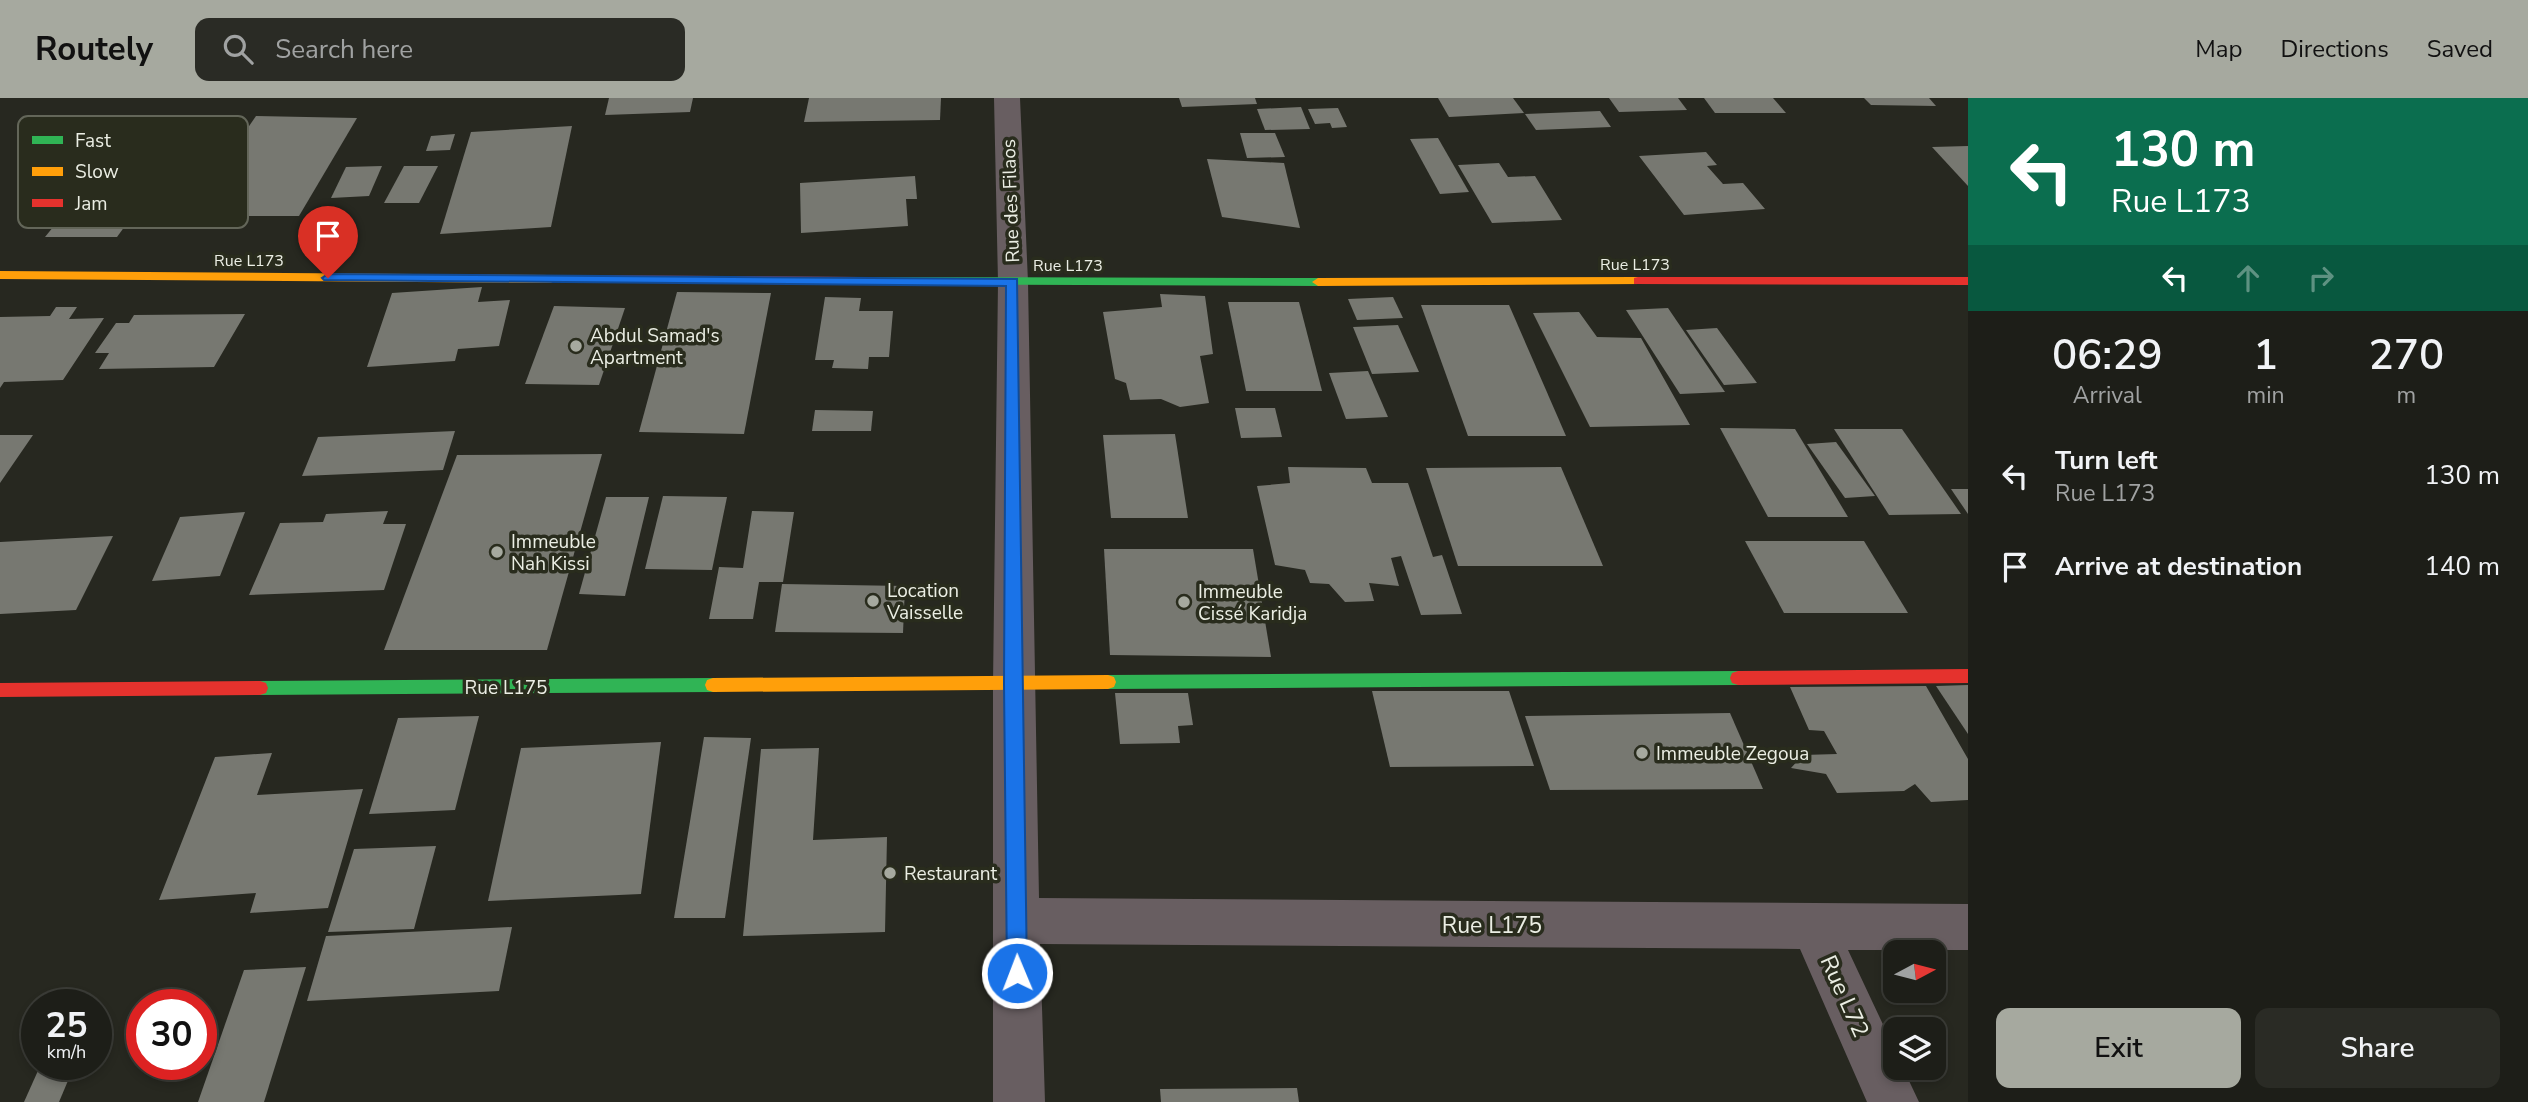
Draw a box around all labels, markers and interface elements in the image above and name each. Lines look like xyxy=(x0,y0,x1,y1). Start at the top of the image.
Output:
search box xyxy=(195,18,685,81)
text: Routely xyxy=(35,27,153,72)
icon: search xyxy=(219,30,257,68)
text: Search here xyxy=(275,32,413,67)
text: Map xyxy=(2195,33,2242,65)
text: Directions xyxy=(2280,33,2389,65)
text: Saved xyxy=(2427,33,2493,65)
legend xyxy=(18,116,248,228)
text: 130 m xyxy=(2111,116,2255,183)
icon: left xyxy=(1996,126,2087,217)
text: Fast xyxy=(75,128,111,154)
street label: Rue des Filaos xyxy=(996,139,1026,263)
text: Slow xyxy=(75,159,119,185)
text: Rue L173 xyxy=(2111,180,2251,223)
text: Jam xyxy=(74,191,108,217)
pin xyxy=(298,206,358,278)
icon: arrive xyxy=(309,217,347,255)
street label: Rue L173 xyxy=(214,250,284,272)
street label: Rue L173 xyxy=(1600,254,1670,276)
street label: Rue L173 xyxy=(1033,255,1103,277)
icon: left xyxy=(2156,259,2194,297)
icon: ahead xyxy=(2229,259,2267,297)
icon: right xyxy=(2302,259,2340,297)
place label: Abdul Samad's Apartment xyxy=(590,323,720,371)
text: 06:29 xyxy=(2052,327,2163,384)
text: 1 xyxy=(2253,327,2278,384)
text: 270 xyxy=(2368,327,2444,384)
marker: Abdul Samad's Apartment xyxy=(568,338,584,354)
text: Arrival xyxy=(2073,380,2142,411)
text: min xyxy=(2247,380,2285,411)
text: m xyxy=(2396,380,2416,411)
text: Turn left xyxy=(2055,443,2158,478)
icon: left xyxy=(1996,457,2034,495)
text: 130 m xyxy=(2424,458,2500,493)
text: Rue L173 xyxy=(2055,478,2155,509)
place label: Immeuble Nah Kissi xyxy=(511,529,596,577)
marker: Immeuble Nah Kissi xyxy=(489,544,505,560)
icon: arrive xyxy=(1996,548,2034,586)
text: Arrive at destination xyxy=(2055,549,2302,584)
text: 140 m xyxy=(2424,549,2500,584)
place label: Location Vaisselle xyxy=(886,578,963,626)
place label: Immeuble Cissé Karidja xyxy=(1198,579,1307,627)
marker: Location Vaisselle xyxy=(865,593,881,609)
marker: Immeuble Cissé Karidja xyxy=(1176,594,1192,610)
street label: Rue L175 xyxy=(465,675,547,701)
place label: Immeuble Zegoua xyxy=(1656,741,1809,767)
marker: Immeuble Zegoua xyxy=(1634,745,1650,761)
place label: Restaurant xyxy=(904,861,998,887)
marker: Restaurant xyxy=(882,865,898,881)
street label: Rue L175 xyxy=(1442,910,1542,941)
position arrow xyxy=(980,936,1054,1010)
north arrow xyxy=(1883,940,1946,1003)
map controls xyxy=(1883,940,1946,1080)
street label: Rue L72 xyxy=(1813,950,1876,1042)
speed limit sign: 30 xyxy=(126,989,217,1080)
text: 25 xyxy=(45,1002,88,1049)
button: Exit xyxy=(1996,1008,2241,1088)
button: Share xyxy=(2255,1008,2500,1088)
button: layers xyxy=(1883,1017,1946,1080)
text: km/h xyxy=(47,1040,86,1064)

